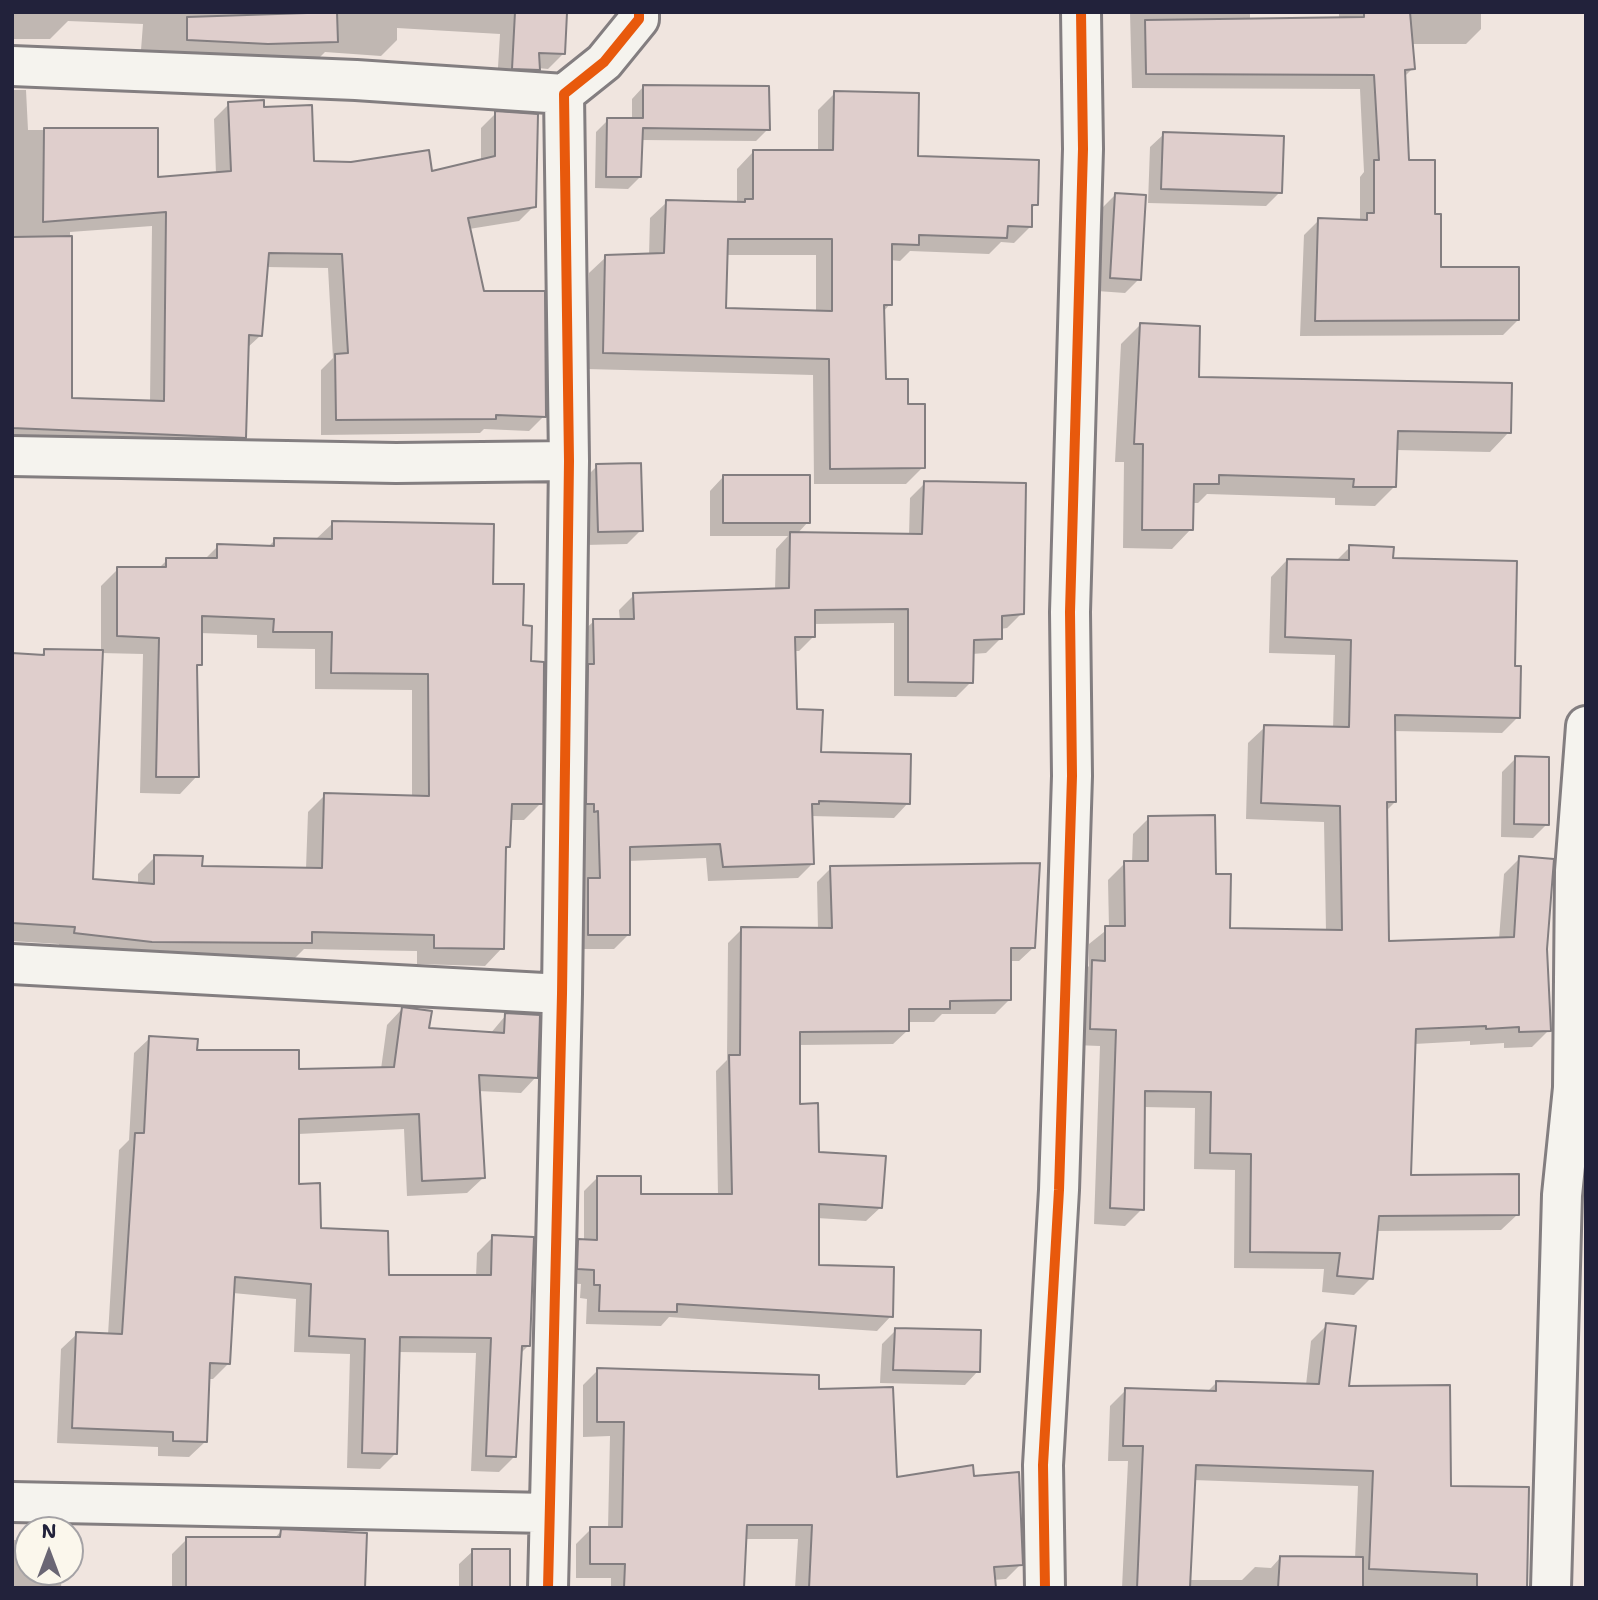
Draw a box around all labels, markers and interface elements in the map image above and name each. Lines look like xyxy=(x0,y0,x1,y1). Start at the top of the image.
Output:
north arrow xyxy=(14,1516,84,1586)
text: N xyxy=(41,1519,57,1544)

